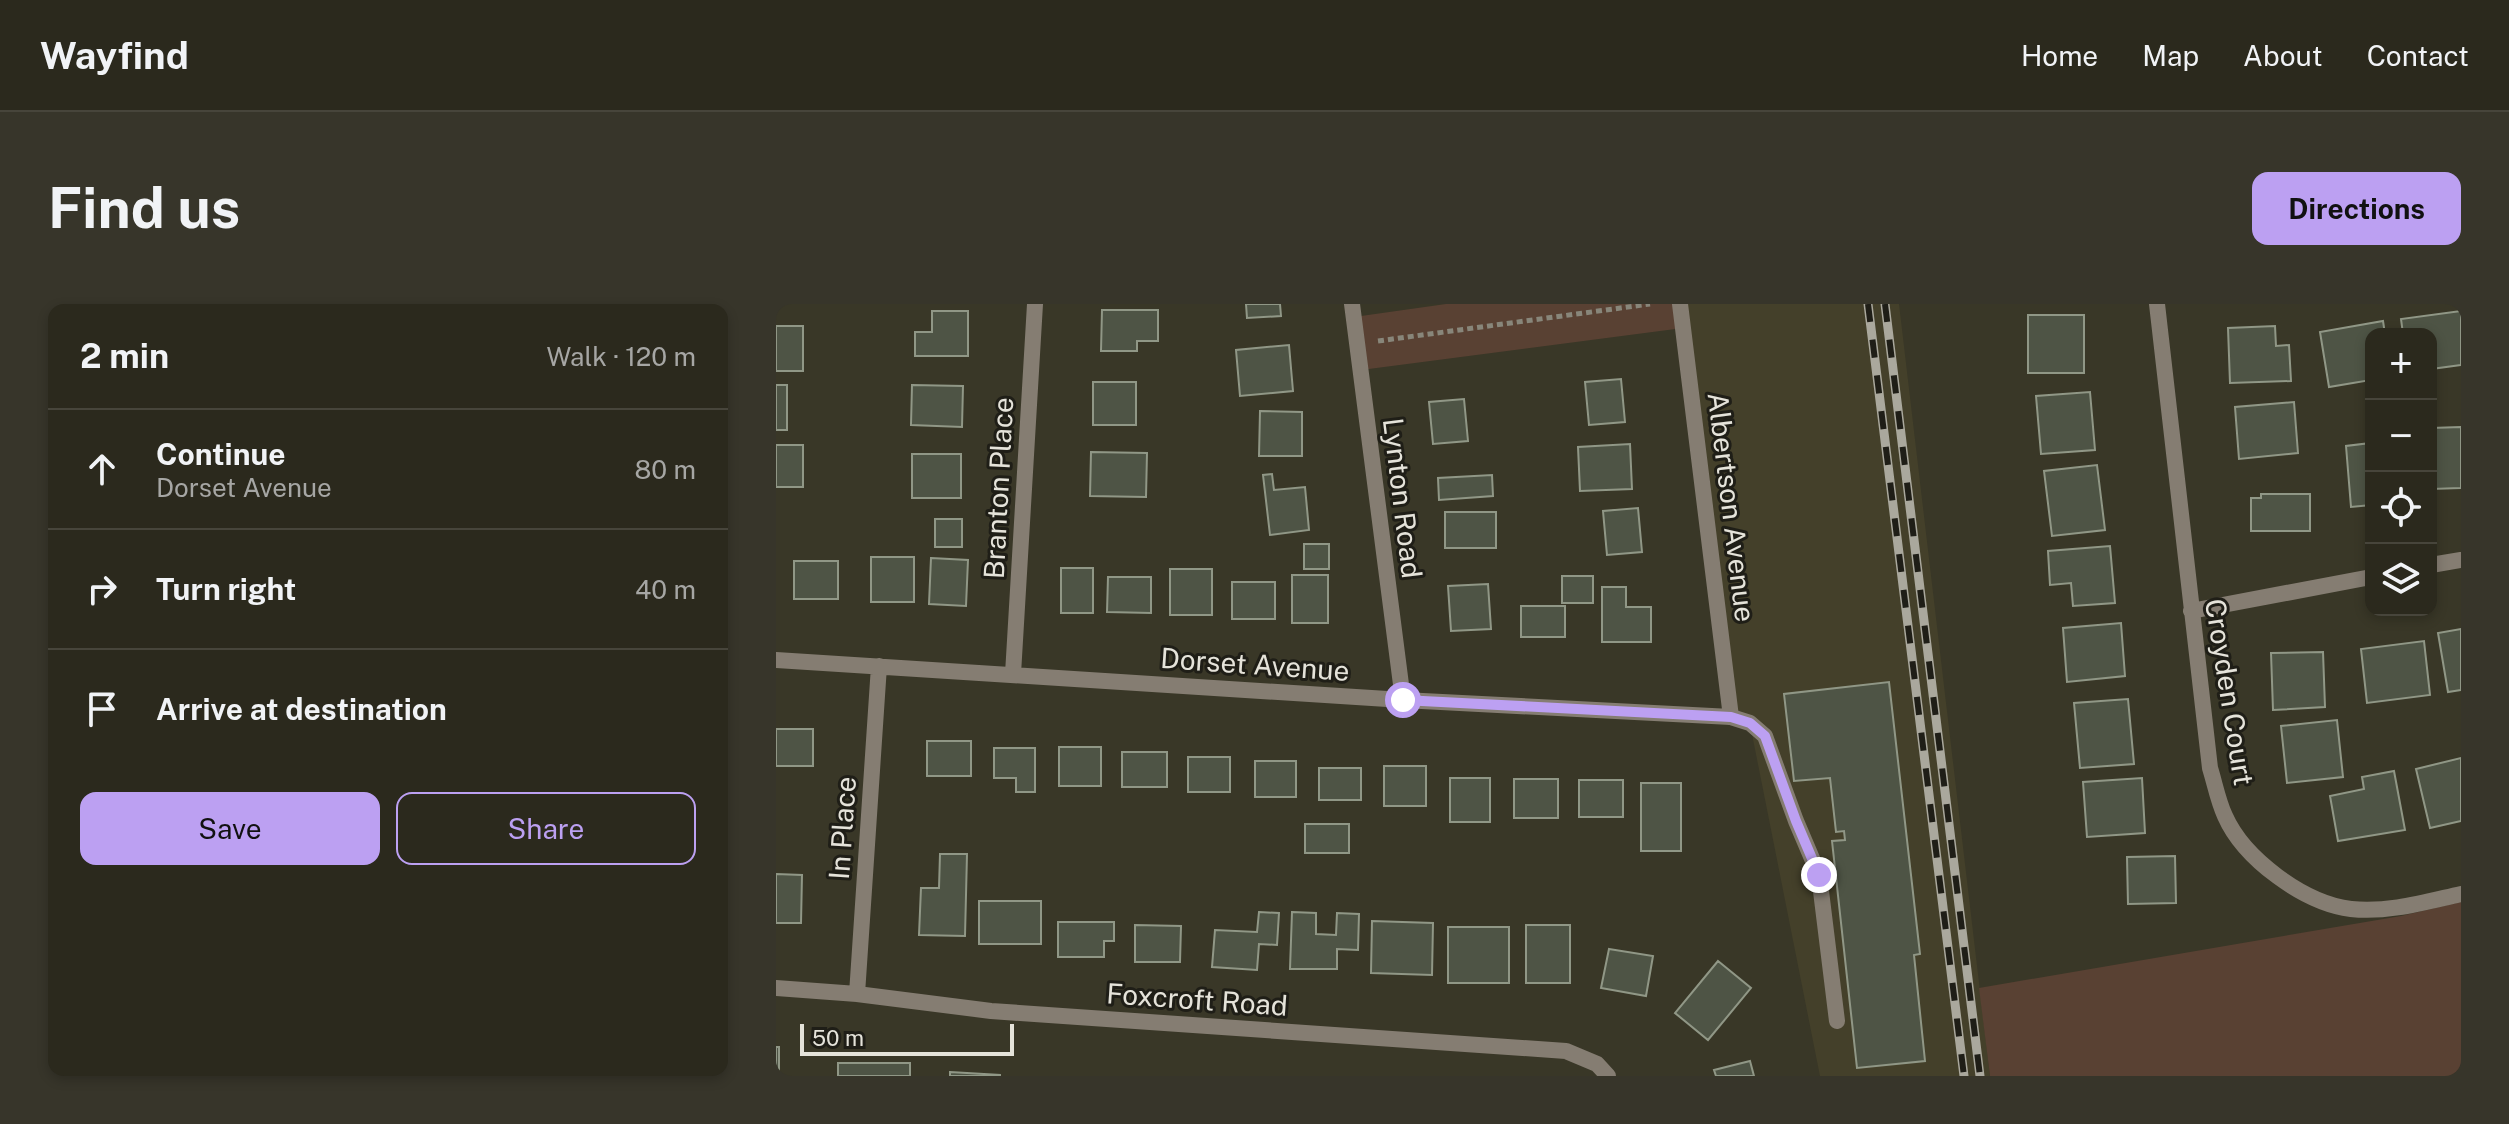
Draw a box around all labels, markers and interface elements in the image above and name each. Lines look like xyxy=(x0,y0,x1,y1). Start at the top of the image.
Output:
text: Wayfind xyxy=(40,33,189,78)
text: Home xyxy=(2021,39,2098,72)
text: Map xyxy=(2142,39,2199,72)
text: About xyxy=(2243,39,2323,72)
text: Contact xyxy=(2367,39,2469,72)
button: Directions xyxy=(2252,172,2461,245)
text: Find us xyxy=(48,175,240,241)
map controls xyxy=(2365,328,2437,616)
button: + xyxy=(2365,328,2437,400)
text: 2 min xyxy=(80,336,169,376)
text: Walk · 120 m xyxy=(546,341,696,372)
street label: Albertson Avenue xyxy=(1702,390,1762,624)
street label: Branton Place xyxy=(977,396,1019,580)
button: − xyxy=(2365,400,2437,472)
street label: Lynton Road xyxy=(1377,416,1429,580)
text: Continue xyxy=(156,436,286,472)
icon: ahead xyxy=(80,447,124,491)
text: 80 m xyxy=(635,454,696,485)
text: Dorset Avenue xyxy=(156,472,332,503)
button: locate xyxy=(2365,472,2437,544)
button: layers xyxy=(2365,544,2437,616)
icon: right xyxy=(80,567,124,611)
text: Turn right xyxy=(156,571,296,607)
text: 40 m xyxy=(635,574,696,605)
street label: Croyden Court xyxy=(2199,596,2261,788)
street label: Dorset Avenue xyxy=(1159,641,1351,687)
route start xyxy=(1385,682,1421,718)
icon: arrive xyxy=(80,687,124,731)
text: Arrive at destination xyxy=(156,691,447,727)
street label: In Place xyxy=(822,775,862,881)
button: Save xyxy=(80,792,380,865)
button: Share xyxy=(396,792,696,865)
route end xyxy=(1801,857,1837,893)
street label: Foxcroft Road xyxy=(1105,976,1289,1022)
scale bar xyxy=(800,1020,1014,1056)
text: 50 m xyxy=(812,1025,864,1051)

